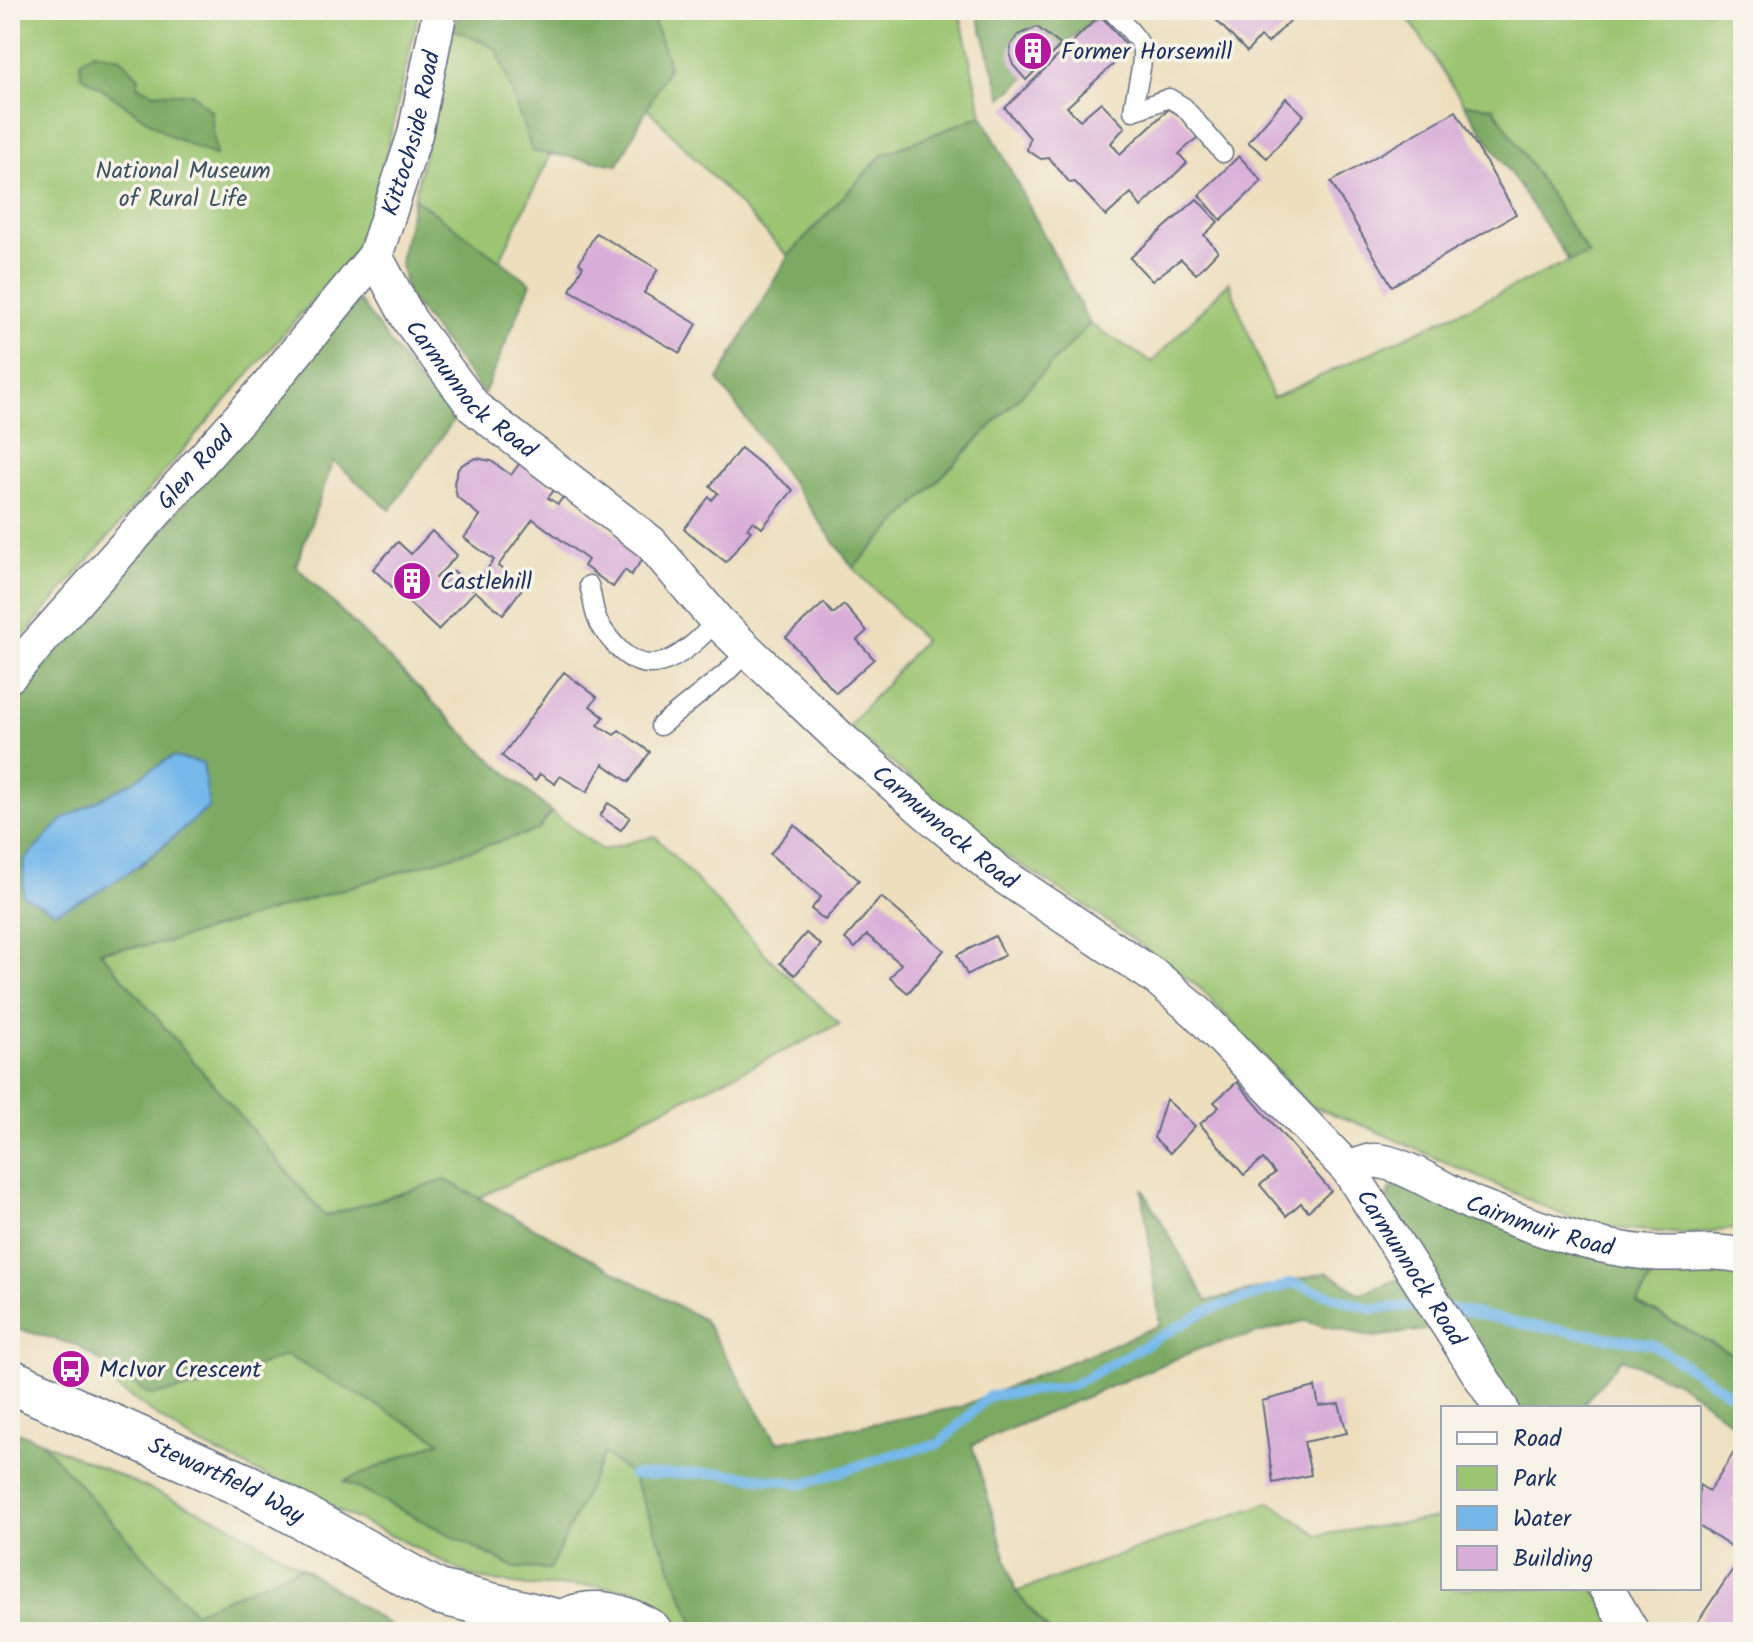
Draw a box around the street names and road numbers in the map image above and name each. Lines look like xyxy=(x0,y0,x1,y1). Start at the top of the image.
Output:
street label: Kittochside Road xyxy=(371,47,452,221)
street label: Carmunnock Road xyxy=(394,312,545,470)
street label: Glen Road xyxy=(148,417,245,520)
street label: Carmunnock Road xyxy=(862,755,1026,902)
street label: Carmunnock Road xyxy=(1345,1182,1476,1356)
street label: Cairnmuir Road xyxy=(1459,1185,1618,1269)
street label: Stewartfield Way xyxy=(141,1427,312,1536)

